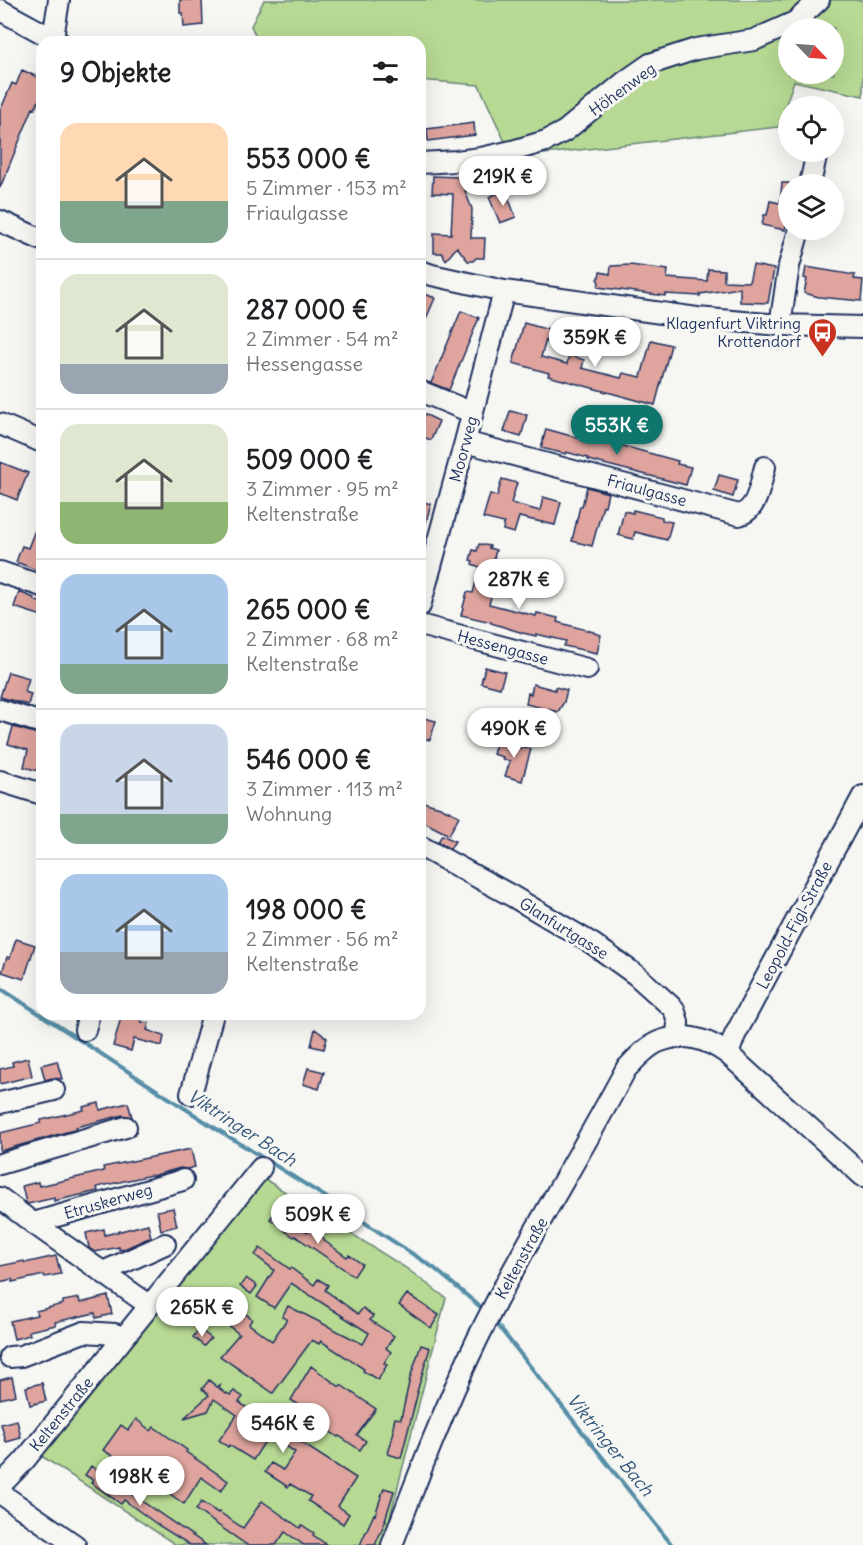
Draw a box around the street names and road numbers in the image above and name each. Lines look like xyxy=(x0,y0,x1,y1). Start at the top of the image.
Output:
street label: Höhenweg xyxy=(585,58,659,120)
street label: Moorweg xyxy=(445,414,481,484)
street label: Friaulgasse xyxy=(605,470,689,510)
street label: Hessengasse xyxy=(455,625,551,669)
street label: Leopold-Figl-Straße xyxy=(752,858,836,992)
street label: Glanfurtgasse xyxy=(516,893,612,963)
street label: Etruskerweg xyxy=(61,1179,155,1223)
street label: Keltenstraße xyxy=(490,1214,552,1302)
street label: Keltenstraße xyxy=(25,1373,97,1455)

